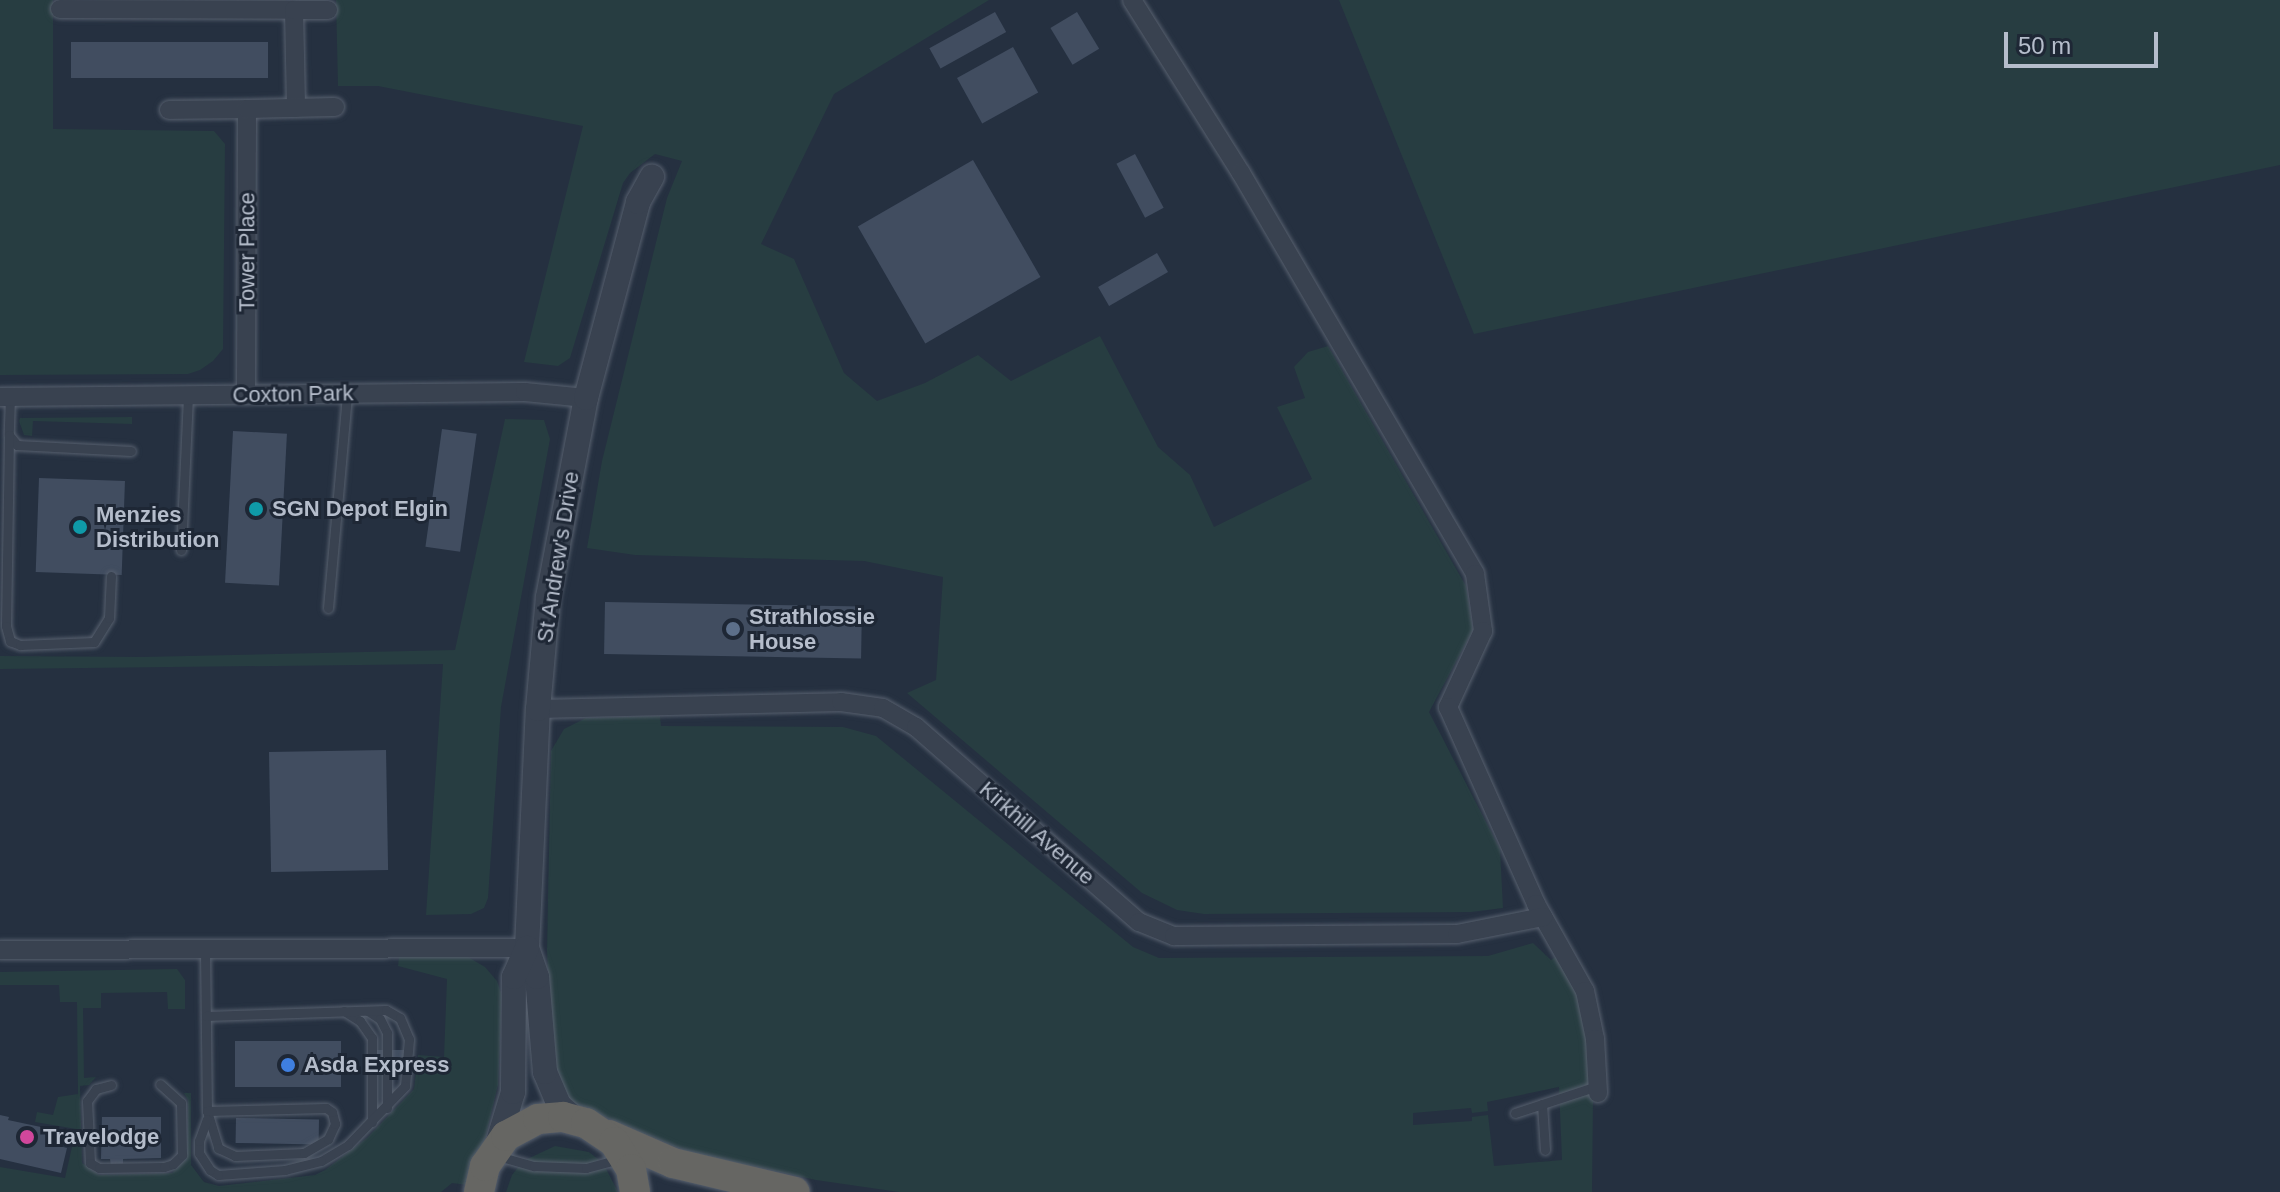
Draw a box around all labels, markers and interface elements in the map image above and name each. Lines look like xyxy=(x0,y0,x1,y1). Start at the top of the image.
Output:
scale bar xyxy=(2008,16,2162,66)
text: 50 m xyxy=(2018,32,2071,59)
street label: Tower Place xyxy=(234,192,260,312)
street label: Coxton Park xyxy=(232,380,354,408)
street label: St Andrew's Drive xyxy=(531,469,585,645)
place label: SGN Depot Elgin xyxy=(272,496,448,522)
marker: SGN Depot Elgin xyxy=(247,500,265,518)
place label: Menzies Distribution xyxy=(96,501,219,552)
marker: Menzies Distribution xyxy=(71,518,89,536)
place label: Strathlossie House xyxy=(749,603,875,654)
marker: Strathlossie House xyxy=(724,620,742,638)
street label: Kirkhill Avenue xyxy=(974,775,1100,891)
place label: Asda Express xyxy=(304,1052,450,1078)
marker: Asda Express xyxy=(279,1056,297,1074)
place label: Travelodge xyxy=(43,1124,159,1150)
marker: Travelodge xyxy=(18,1128,36,1146)

